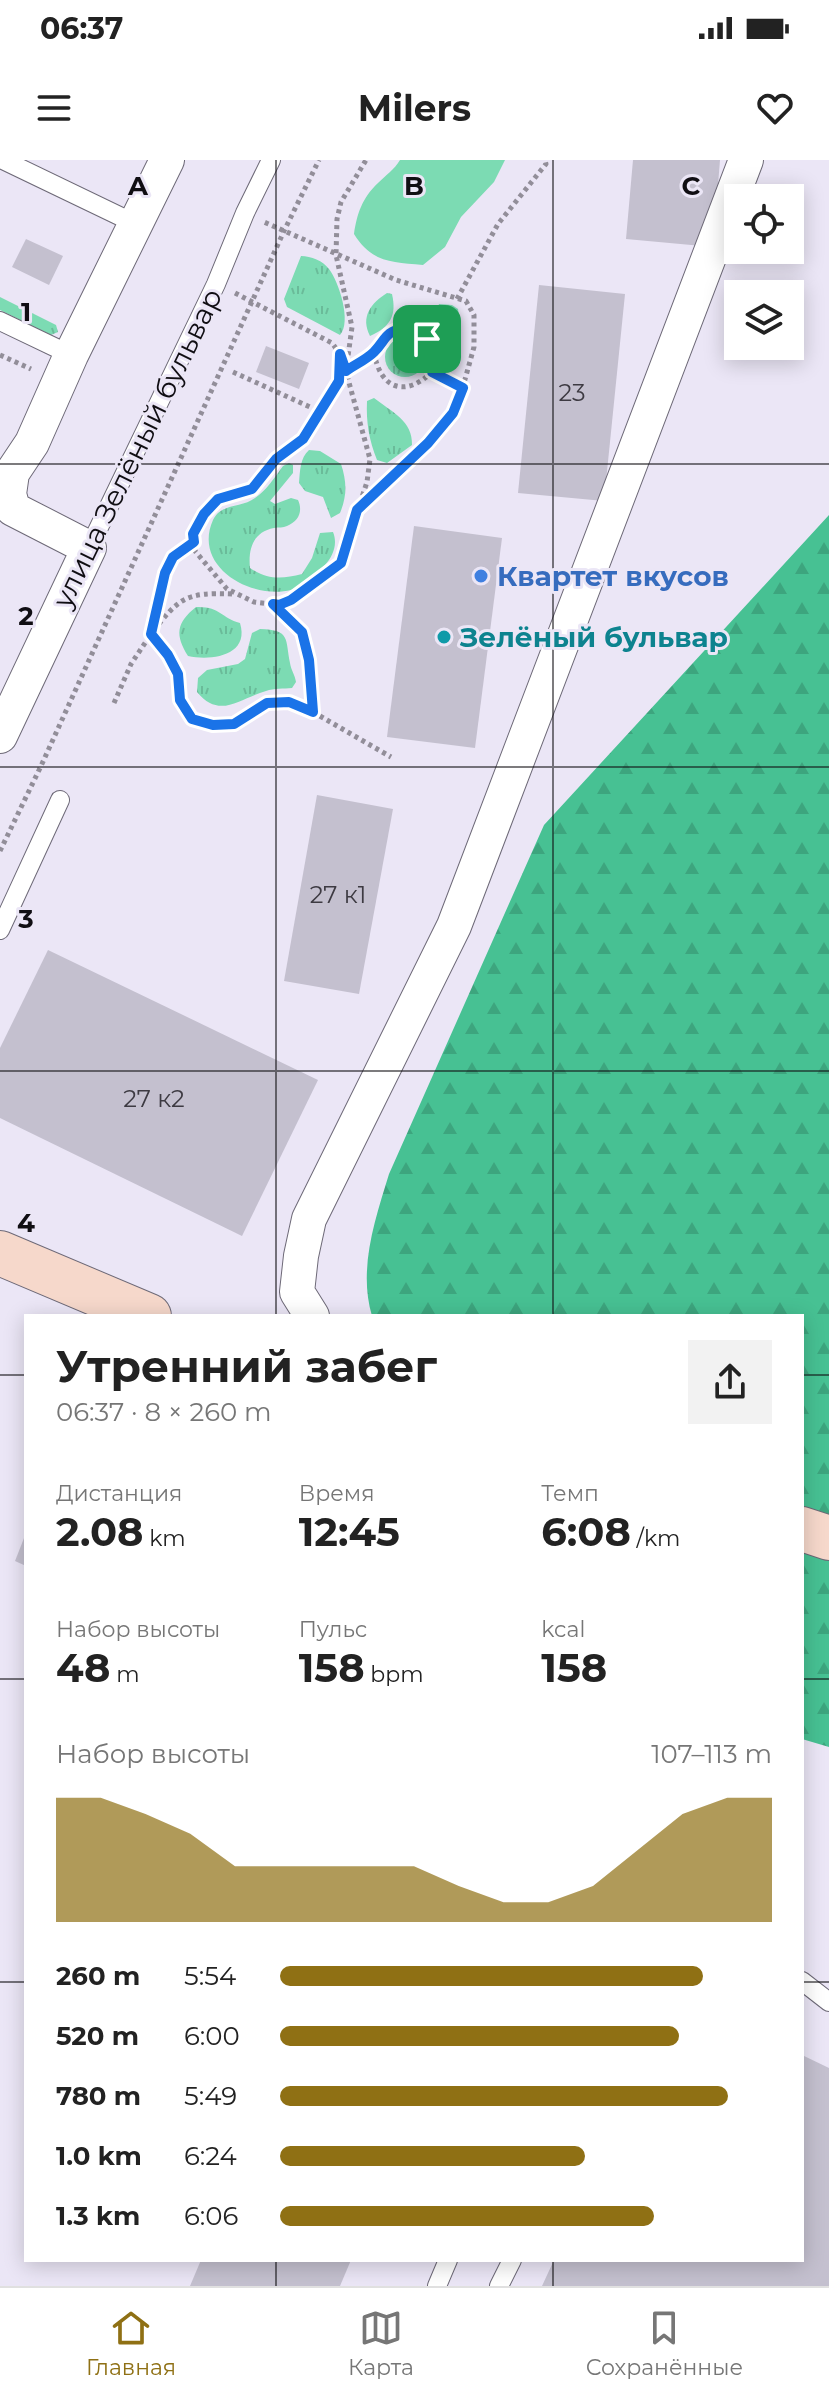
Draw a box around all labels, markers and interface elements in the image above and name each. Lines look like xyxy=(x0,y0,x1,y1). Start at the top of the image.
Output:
text: 06:37 xyxy=(40,10,123,47)
icon: menu xyxy=(32,86,76,130)
text: Milers xyxy=(358,86,471,130)
icon: heart xyxy=(753,86,797,130)
text: A xyxy=(127,170,149,202)
text: B xyxy=(404,170,424,202)
text: C xyxy=(682,170,701,202)
map controls xyxy=(724,184,804,360)
button: locate xyxy=(724,184,804,264)
button: layers xyxy=(724,280,804,360)
street label: улица Зелёный бульвар xyxy=(44,283,229,614)
text: 1 xyxy=(21,296,31,328)
pin xyxy=(393,305,461,373)
icon: arrive xyxy=(405,317,449,361)
house number: 23 xyxy=(558,378,586,407)
place label: Квартет вкусов xyxy=(497,559,729,593)
marker: Квартет вкусов xyxy=(472,567,490,585)
text: 2 xyxy=(18,600,34,632)
place label: Зелёный бульвар xyxy=(459,620,728,654)
marker: Зелёный бульвар xyxy=(435,628,453,646)
house number: 27 к1 xyxy=(310,880,366,909)
text: 3 xyxy=(17,903,34,935)
house number: 27 к2 xyxy=(123,1084,185,1113)
text: 4 xyxy=(17,1207,35,1239)
text: Утренний забег xyxy=(56,1339,437,1393)
button: share xyxy=(688,1340,772,1424)
text: 06:37 · 8 × 260 m xyxy=(56,1396,272,1428)
text: Дистанция xyxy=(56,1480,182,1507)
text: Время xyxy=(299,1480,375,1507)
text: Темп xyxy=(541,1480,599,1507)
text: 2.08 xyxy=(56,1507,144,1556)
text: 12:45 xyxy=(299,1507,400,1556)
text: 6:08 xyxy=(541,1507,631,1556)
text: km xyxy=(144,1525,186,1552)
text: /km xyxy=(631,1525,680,1552)
text: Набор высоты xyxy=(56,1616,220,1643)
text: Пульс xyxy=(299,1616,367,1643)
text: kcal xyxy=(541,1616,585,1643)
text: 48 xyxy=(56,1643,110,1692)
text: 158 xyxy=(299,1643,365,1692)
text: 158 xyxy=(541,1643,607,1692)
text: m xyxy=(110,1661,139,1688)
text: bpm xyxy=(365,1661,424,1688)
text: Набор высоты xyxy=(56,1738,250,1770)
text: 107–113 m xyxy=(651,1738,772,1770)
text: 260 m xyxy=(56,1960,140,1992)
text: 5:54 xyxy=(184,1960,236,1992)
text: 520 m xyxy=(56,2020,139,2052)
text: 6:00 xyxy=(184,2020,240,2052)
text: 780 m xyxy=(56,2080,141,2112)
text: 5:49 xyxy=(184,2080,237,2112)
text: 1.0 km xyxy=(56,2140,142,2172)
text: 6:24 xyxy=(184,2140,237,2172)
text: 1.3 km xyxy=(56,2200,140,2232)
text: 6:06 xyxy=(184,2200,238,2232)
tab: Главная xyxy=(86,2306,176,2381)
tab: Карта xyxy=(348,2306,414,2381)
tab: Сохранённые xyxy=(586,2306,743,2381)

